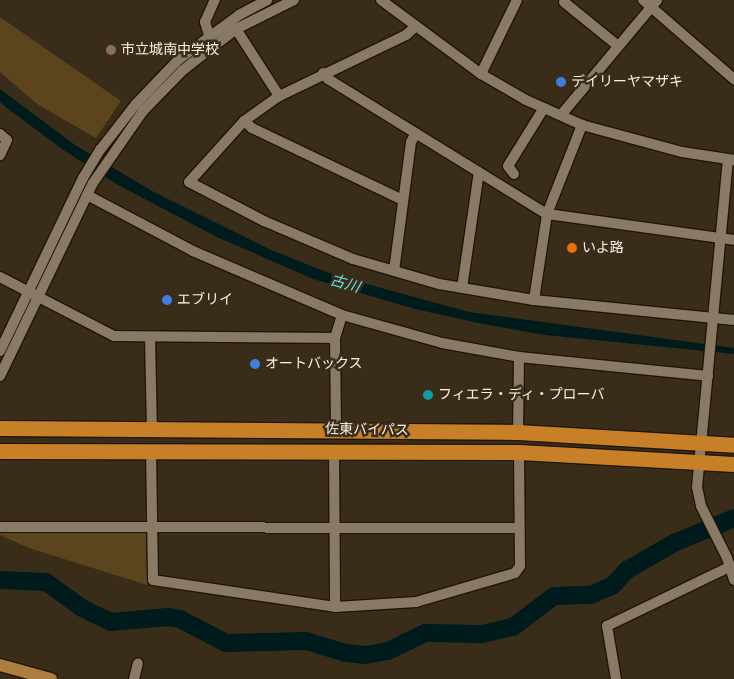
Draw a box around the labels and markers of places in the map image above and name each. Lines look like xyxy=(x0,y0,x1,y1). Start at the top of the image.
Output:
place label: 市立城南中学校 xyxy=(121,42,219,58)
marker: 市立城南中学校 xyxy=(105,44,117,56)
place label: デイリーヤマザキ xyxy=(571,74,683,90)
marker: デイリーヤマザキ xyxy=(555,76,567,88)
place label: いよ路 xyxy=(582,240,624,256)
marker: いよ路 xyxy=(566,242,578,254)
place label: エブリイ xyxy=(177,292,233,308)
marker: エブリイ xyxy=(161,294,173,306)
place label: オートバックス xyxy=(265,356,363,372)
marker: オートバックス xyxy=(249,358,261,370)
place label: フィエラ・ディ・プローバ xyxy=(438,387,606,403)
marker: フィエラ・ディ・プローバ xyxy=(422,389,434,401)

